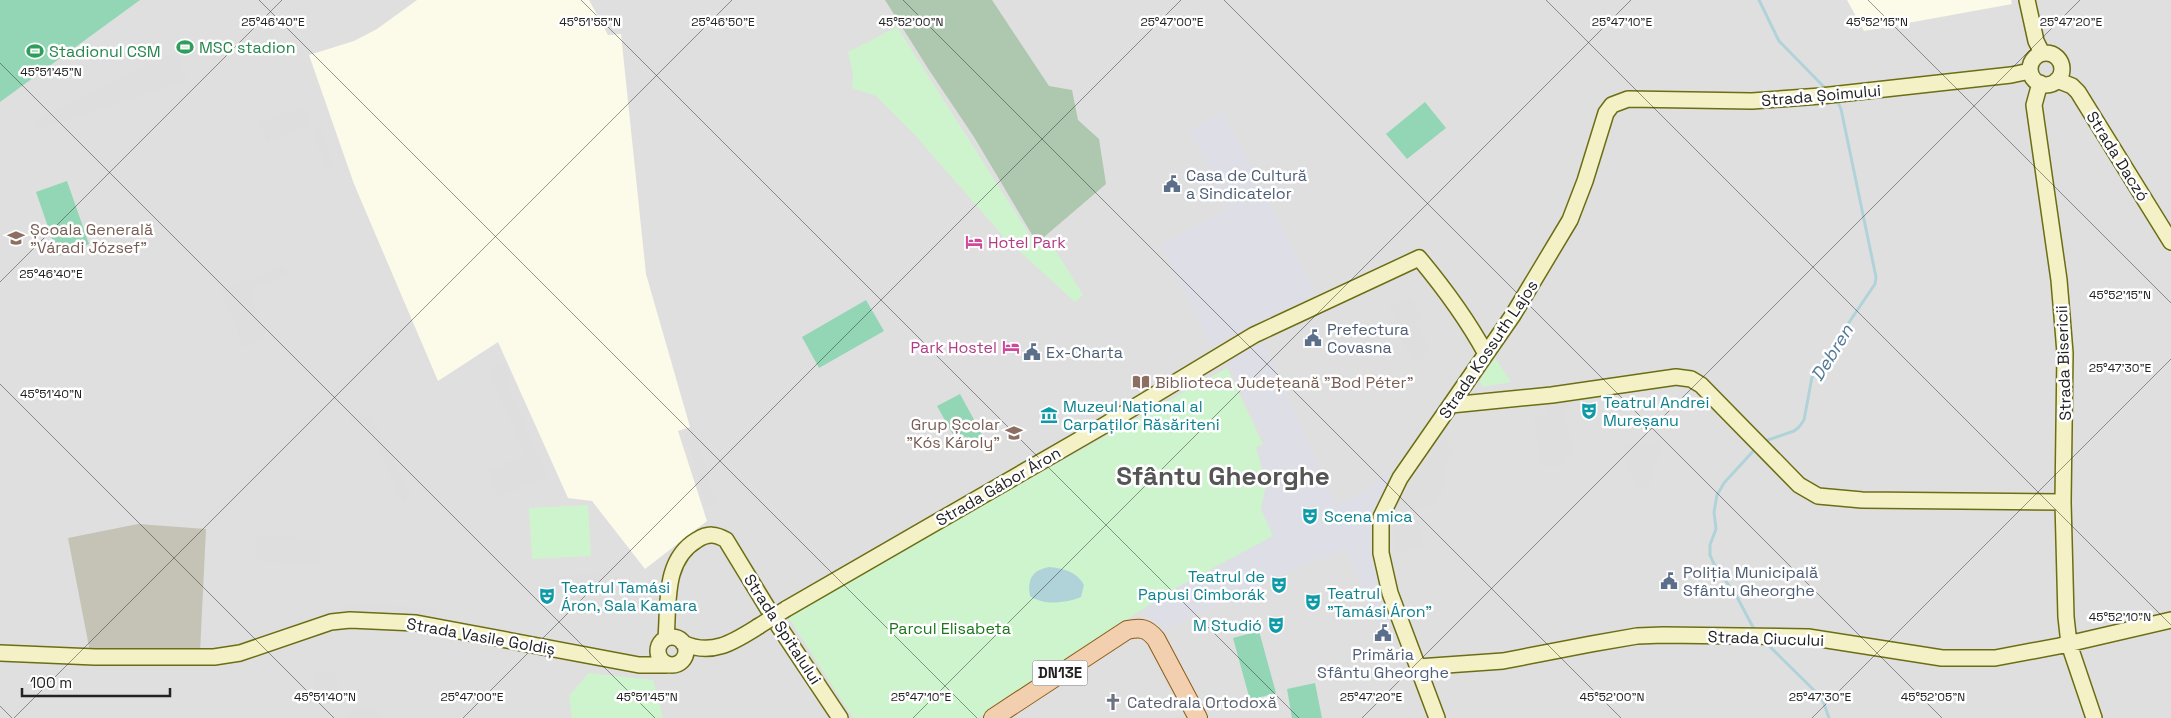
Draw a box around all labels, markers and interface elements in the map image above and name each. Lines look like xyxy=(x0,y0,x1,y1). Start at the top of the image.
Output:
text: 25°46'40"E xyxy=(241,14,305,30)
text: 45°51'55"N xyxy=(559,14,621,30)
text: 25°46'50"E xyxy=(691,14,755,30)
text: 45°52'00"N xyxy=(878,14,944,30)
text: 25°47'00"E xyxy=(1140,14,1204,30)
text: 25°47'10"E xyxy=(1592,14,1652,30)
text: 45°52'15"N xyxy=(1846,14,1908,30)
text: 25°47'20"E xyxy=(2040,14,2103,30)
sports icon: MSC stadion xyxy=(175,37,195,57)
place label: MSC stadion xyxy=(199,37,296,58)
sports icon: Stadionul CSM xyxy=(25,41,45,61)
place label: Stadionul CSM xyxy=(49,41,161,62)
text: 45°51'45"N xyxy=(20,64,82,80)
street label: Strada Șoimului xyxy=(1760,80,1882,111)
street label: Strada Daczó xyxy=(2082,107,2154,205)
place label: Casa de Cultură a Sindicatelor xyxy=(1186,165,1307,204)
public building icon: Casa de Cultură a Sindicatelor xyxy=(1162,174,1182,194)
place label: Școala Generală "Váradi József" xyxy=(30,219,153,258)
school or university icon: Școala Generală "Váradi József" xyxy=(6,228,26,248)
hotel icon: Hotel Park xyxy=(964,232,984,252)
place label: Hotel Park xyxy=(988,232,1066,253)
text: 25°46'40"E xyxy=(19,266,83,282)
street label: Strada Kossuth Lajos xyxy=(1434,276,1543,423)
text: 45°52'15"N xyxy=(2089,287,2151,303)
street label: Strada Bisericii xyxy=(2051,305,2076,421)
place label: Prefectura Covasna xyxy=(1327,319,1409,358)
water label: Debren xyxy=(1805,319,1858,385)
public building icon: Prefectura Covasna xyxy=(1303,328,1323,348)
place label: Park Hostel xyxy=(911,337,997,358)
hotel icon: Park Hostel xyxy=(1001,337,1021,357)
public building icon: Ex-Charta xyxy=(1022,342,1042,362)
place label: Ex-Charta xyxy=(1046,342,1123,363)
text: 25°47'30"E xyxy=(2089,360,2152,376)
library icon: Biblioteca Județeană "Bod Péter" xyxy=(1131,372,1151,392)
place label: Biblioteca Județeană "Bod Péter" xyxy=(1155,372,1413,393)
text: 45°51'40"N xyxy=(20,386,82,402)
place label: Teatrul Andrei Mureșanu xyxy=(1603,392,1709,431)
place label: Muzeul Național al Carpaților Răsăriteni xyxy=(1063,396,1220,435)
theatre icon: Teatrul Andrei Mureșanu xyxy=(1579,401,1599,421)
museum icon: Muzeul Național al Carpaților Răsăriteni xyxy=(1039,405,1059,425)
place label: Grup Școlar "Kós Károly" xyxy=(906,414,1000,453)
school or university icon: Grup Școlar "Kós Károly" xyxy=(1004,423,1024,443)
street label: Strada Gábor Áron xyxy=(932,442,1065,531)
district label: Sfântu Gheorghe xyxy=(1116,459,1330,493)
theatre icon: Scena mica xyxy=(1300,506,1320,526)
place label: Scena mica xyxy=(1324,506,1412,527)
place label: Poliția Municipală Sfântu Gheorghe xyxy=(1683,562,1818,601)
place label: Teatrul de Papusi Cimborák xyxy=(1138,566,1265,605)
street label: Strada Spitalului xyxy=(739,570,826,688)
public building icon: Poliția Municipală Sfântu Gheorghe xyxy=(1659,571,1679,591)
theatre icon: Teatrul de Papusi Cimborák xyxy=(1269,575,1289,595)
place label: Teatrul Tamási Áron, Sala Kamara xyxy=(561,577,697,616)
place label: Teatrul "Tamási Áron" xyxy=(1327,583,1432,622)
theatre icon: Teatrul Tamási Áron, Sala Kamara xyxy=(537,586,557,606)
theatre icon: Teatrul "Tamási Áron" xyxy=(1303,592,1323,612)
text: 45°52'10"N xyxy=(2089,609,2151,625)
street label: Strada Vasile Goldiș xyxy=(405,613,557,660)
place label: M Studió xyxy=(1193,615,1262,636)
theatre icon: M Studió xyxy=(1266,615,1286,635)
park label: Parcul Elisabeta xyxy=(889,618,1011,639)
public building icon: Primăria Sfântu Gheorghe xyxy=(1373,623,1393,643)
street label: Strada Ciucului xyxy=(1707,626,1825,651)
place label: Primăria Sfântu Gheorghe xyxy=(1317,644,1449,683)
road number: DN13E xyxy=(1032,660,1088,686)
scale bar xyxy=(22,666,170,698)
text: 100 m xyxy=(30,673,72,692)
text: 45°51'40"N xyxy=(294,689,356,705)
text: 25°47'00"E xyxy=(440,689,504,705)
text: 45°51'45"N xyxy=(616,689,678,705)
text: 25°47'10"E xyxy=(891,689,951,705)
text: 25°47'20"E xyxy=(1340,689,1403,705)
text: 45°52'00"N xyxy=(1579,689,1645,705)
text: 25°47'30"E xyxy=(1789,689,1852,705)
text: 45°52'05"N xyxy=(1901,689,1965,705)
church icon: Catedrala Ortodoxă xyxy=(1103,692,1123,712)
place label: Catedrala Ortodoxă xyxy=(1127,692,1277,713)

